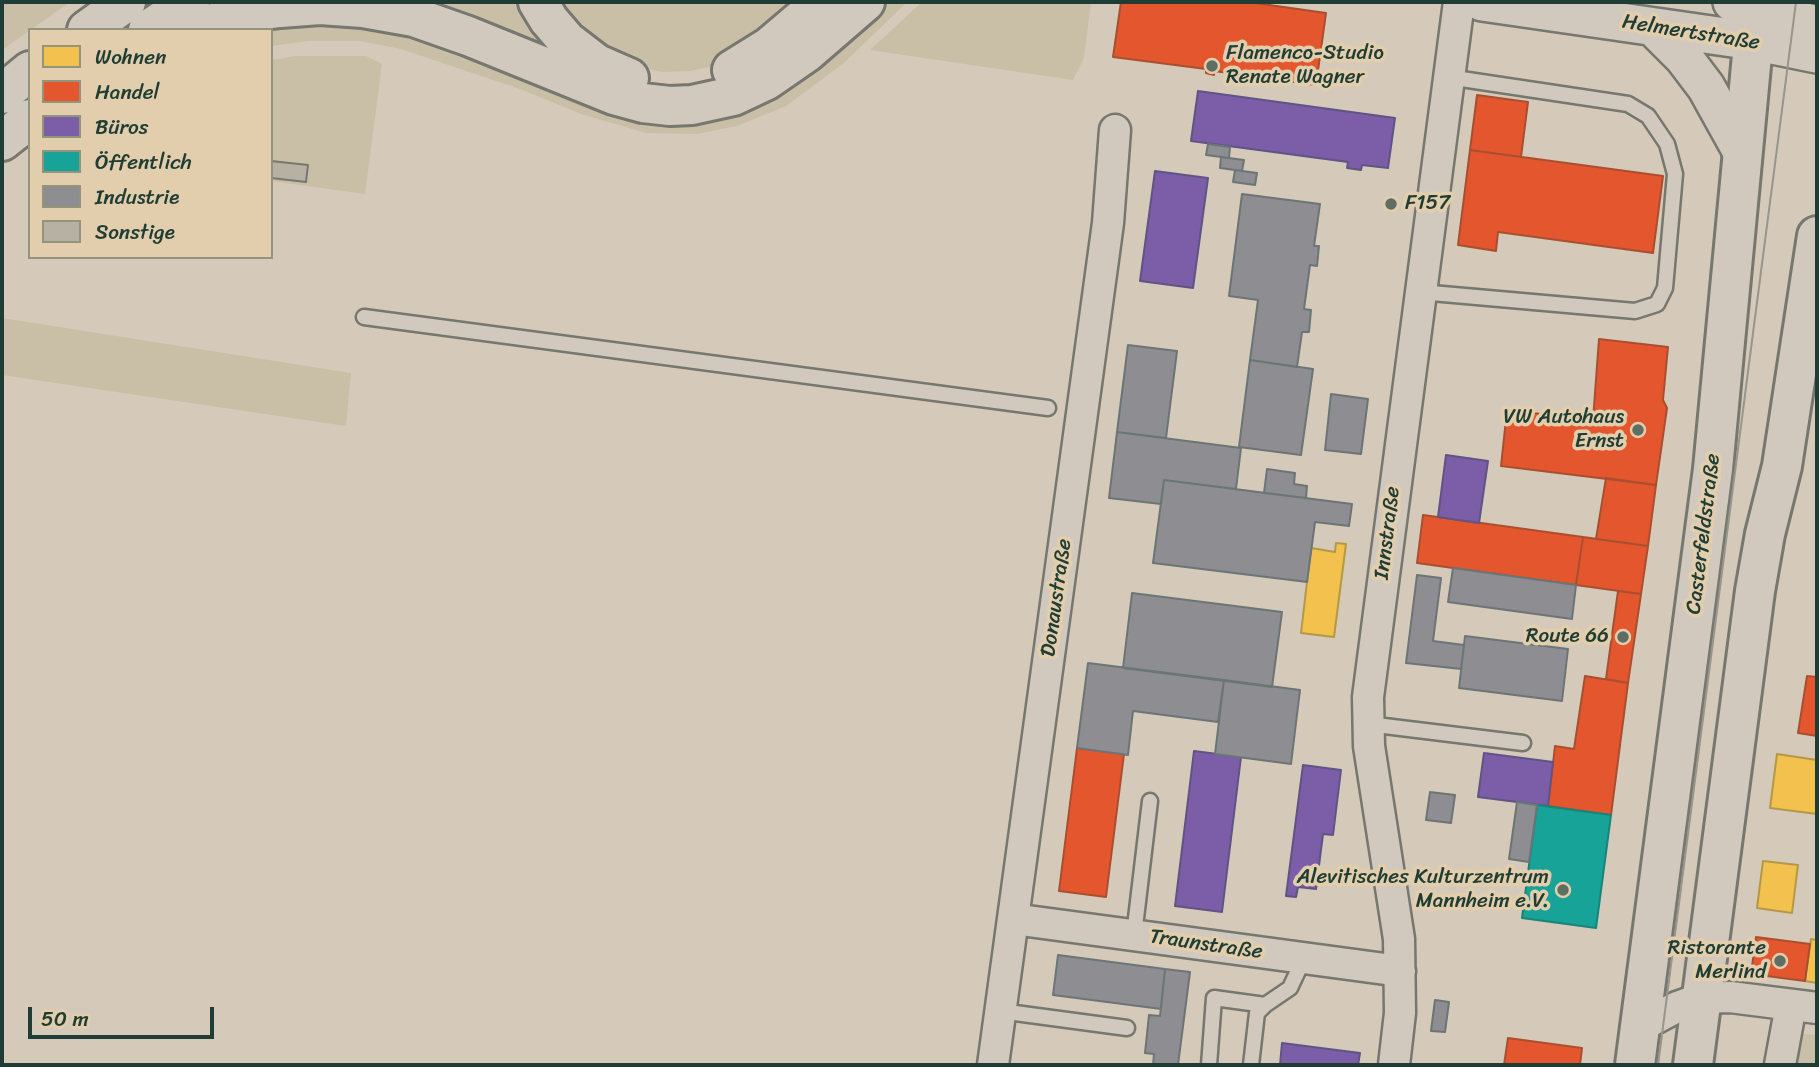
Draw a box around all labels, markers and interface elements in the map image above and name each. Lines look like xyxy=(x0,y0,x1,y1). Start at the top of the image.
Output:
street label: Helmertstraße xyxy=(1620,10,1762,56)
legend xyxy=(28,28,273,259)
text: Wohnen xyxy=(95,38,166,76)
place label: Flamenco-Studio Renate Wagner xyxy=(1226,41,1384,91)
marker: Flamenco-Studio Renate Wagner xyxy=(1204,58,1220,74)
text: Handel xyxy=(95,73,160,111)
text: Büros xyxy=(95,108,148,146)
text: Öffentlich xyxy=(95,143,192,181)
text: Industrie xyxy=(95,178,179,216)
place label: F157 xyxy=(1405,191,1450,217)
marker: F157 xyxy=(1383,196,1399,212)
text: Sonstige xyxy=(95,213,175,251)
place label: VW Autohaus Ernst xyxy=(1503,405,1624,455)
marker: VW Autohaus Ernst xyxy=(1630,422,1646,438)
street label: Casterfeldstraße xyxy=(1682,452,1726,616)
street label: Innstraße xyxy=(1370,485,1406,581)
street label: Donaustraße xyxy=(1036,537,1078,659)
place label: Route 66 xyxy=(1526,624,1609,650)
marker: Route 66 xyxy=(1615,629,1631,645)
place label: Alevitisches Kulturzentrum Mannheim e.V. xyxy=(1297,865,1549,915)
marker: Alevitisches Kulturzentrum Mannheim e.V. xyxy=(1555,882,1571,898)
street label: Traunstraße xyxy=(1148,925,1264,965)
place label: Ristorante Merlind xyxy=(1668,936,1766,986)
marker: Ristorante Merlind xyxy=(1772,953,1788,969)
scale bar xyxy=(32,993,217,1038)
text: 50 m xyxy=(41,1000,89,1038)

